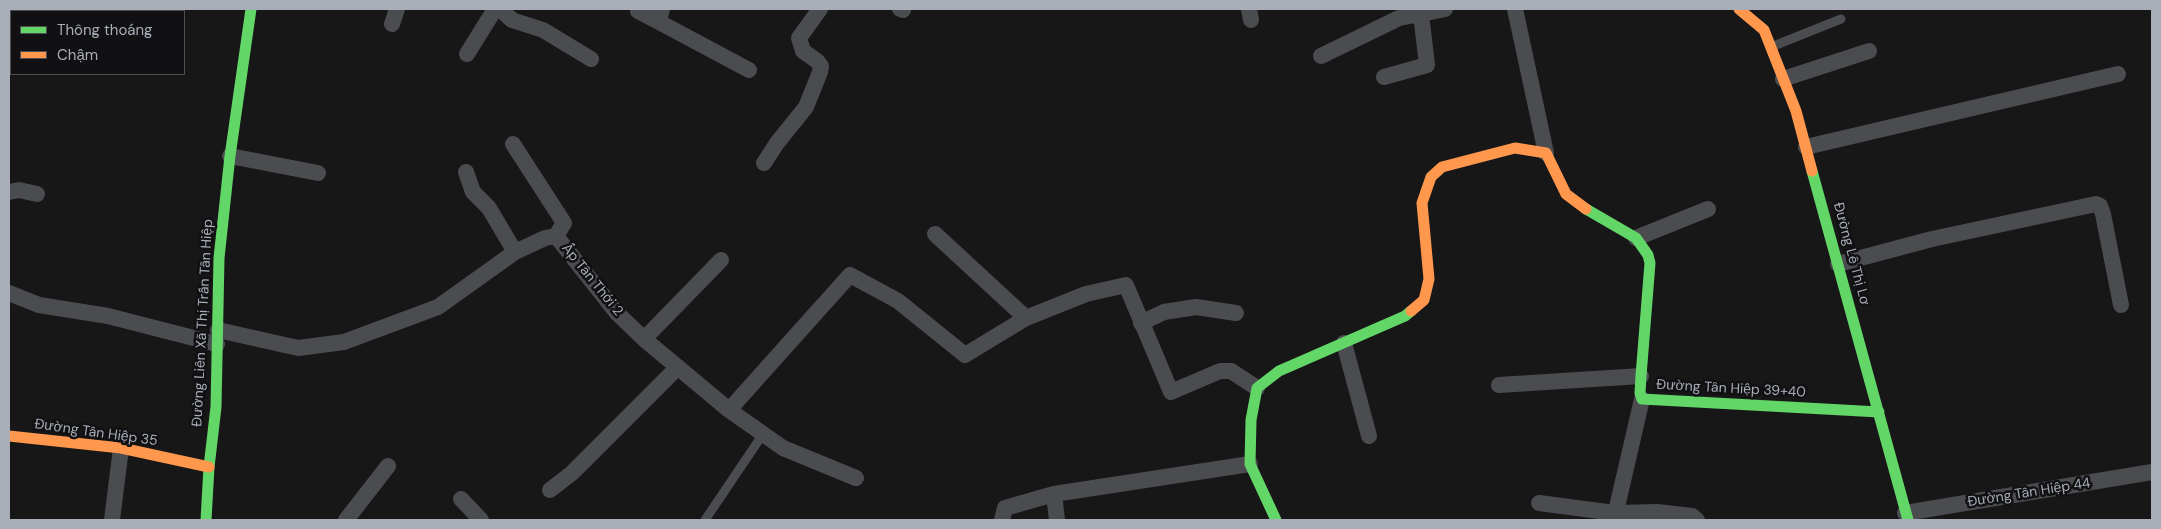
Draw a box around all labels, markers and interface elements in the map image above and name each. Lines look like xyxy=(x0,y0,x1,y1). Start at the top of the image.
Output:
legend xyxy=(10,10,185,75)
text: Thông thoáng xyxy=(57,20,152,40)
text: Chậm xyxy=(57,45,98,65)
street label: Đường Lê Thị Lơ xyxy=(1829,201,1873,307)
street label: Đường Liên Xã Thị Trấn Tân Hiệp xyxy=(189,219,217,427)
street label: Ấp Tân Thới 2 xyxy=(558,240,626,320)
street label: Đường Tân Hiệp 39+40 xyxy=(1656,377,1806,401)
street label: Đường Tân Hiệp 35 xyxy=(33,416,159,450)
street label: Đường Tân Hiệp 44 xyxy=(1966,475,2092,511)

